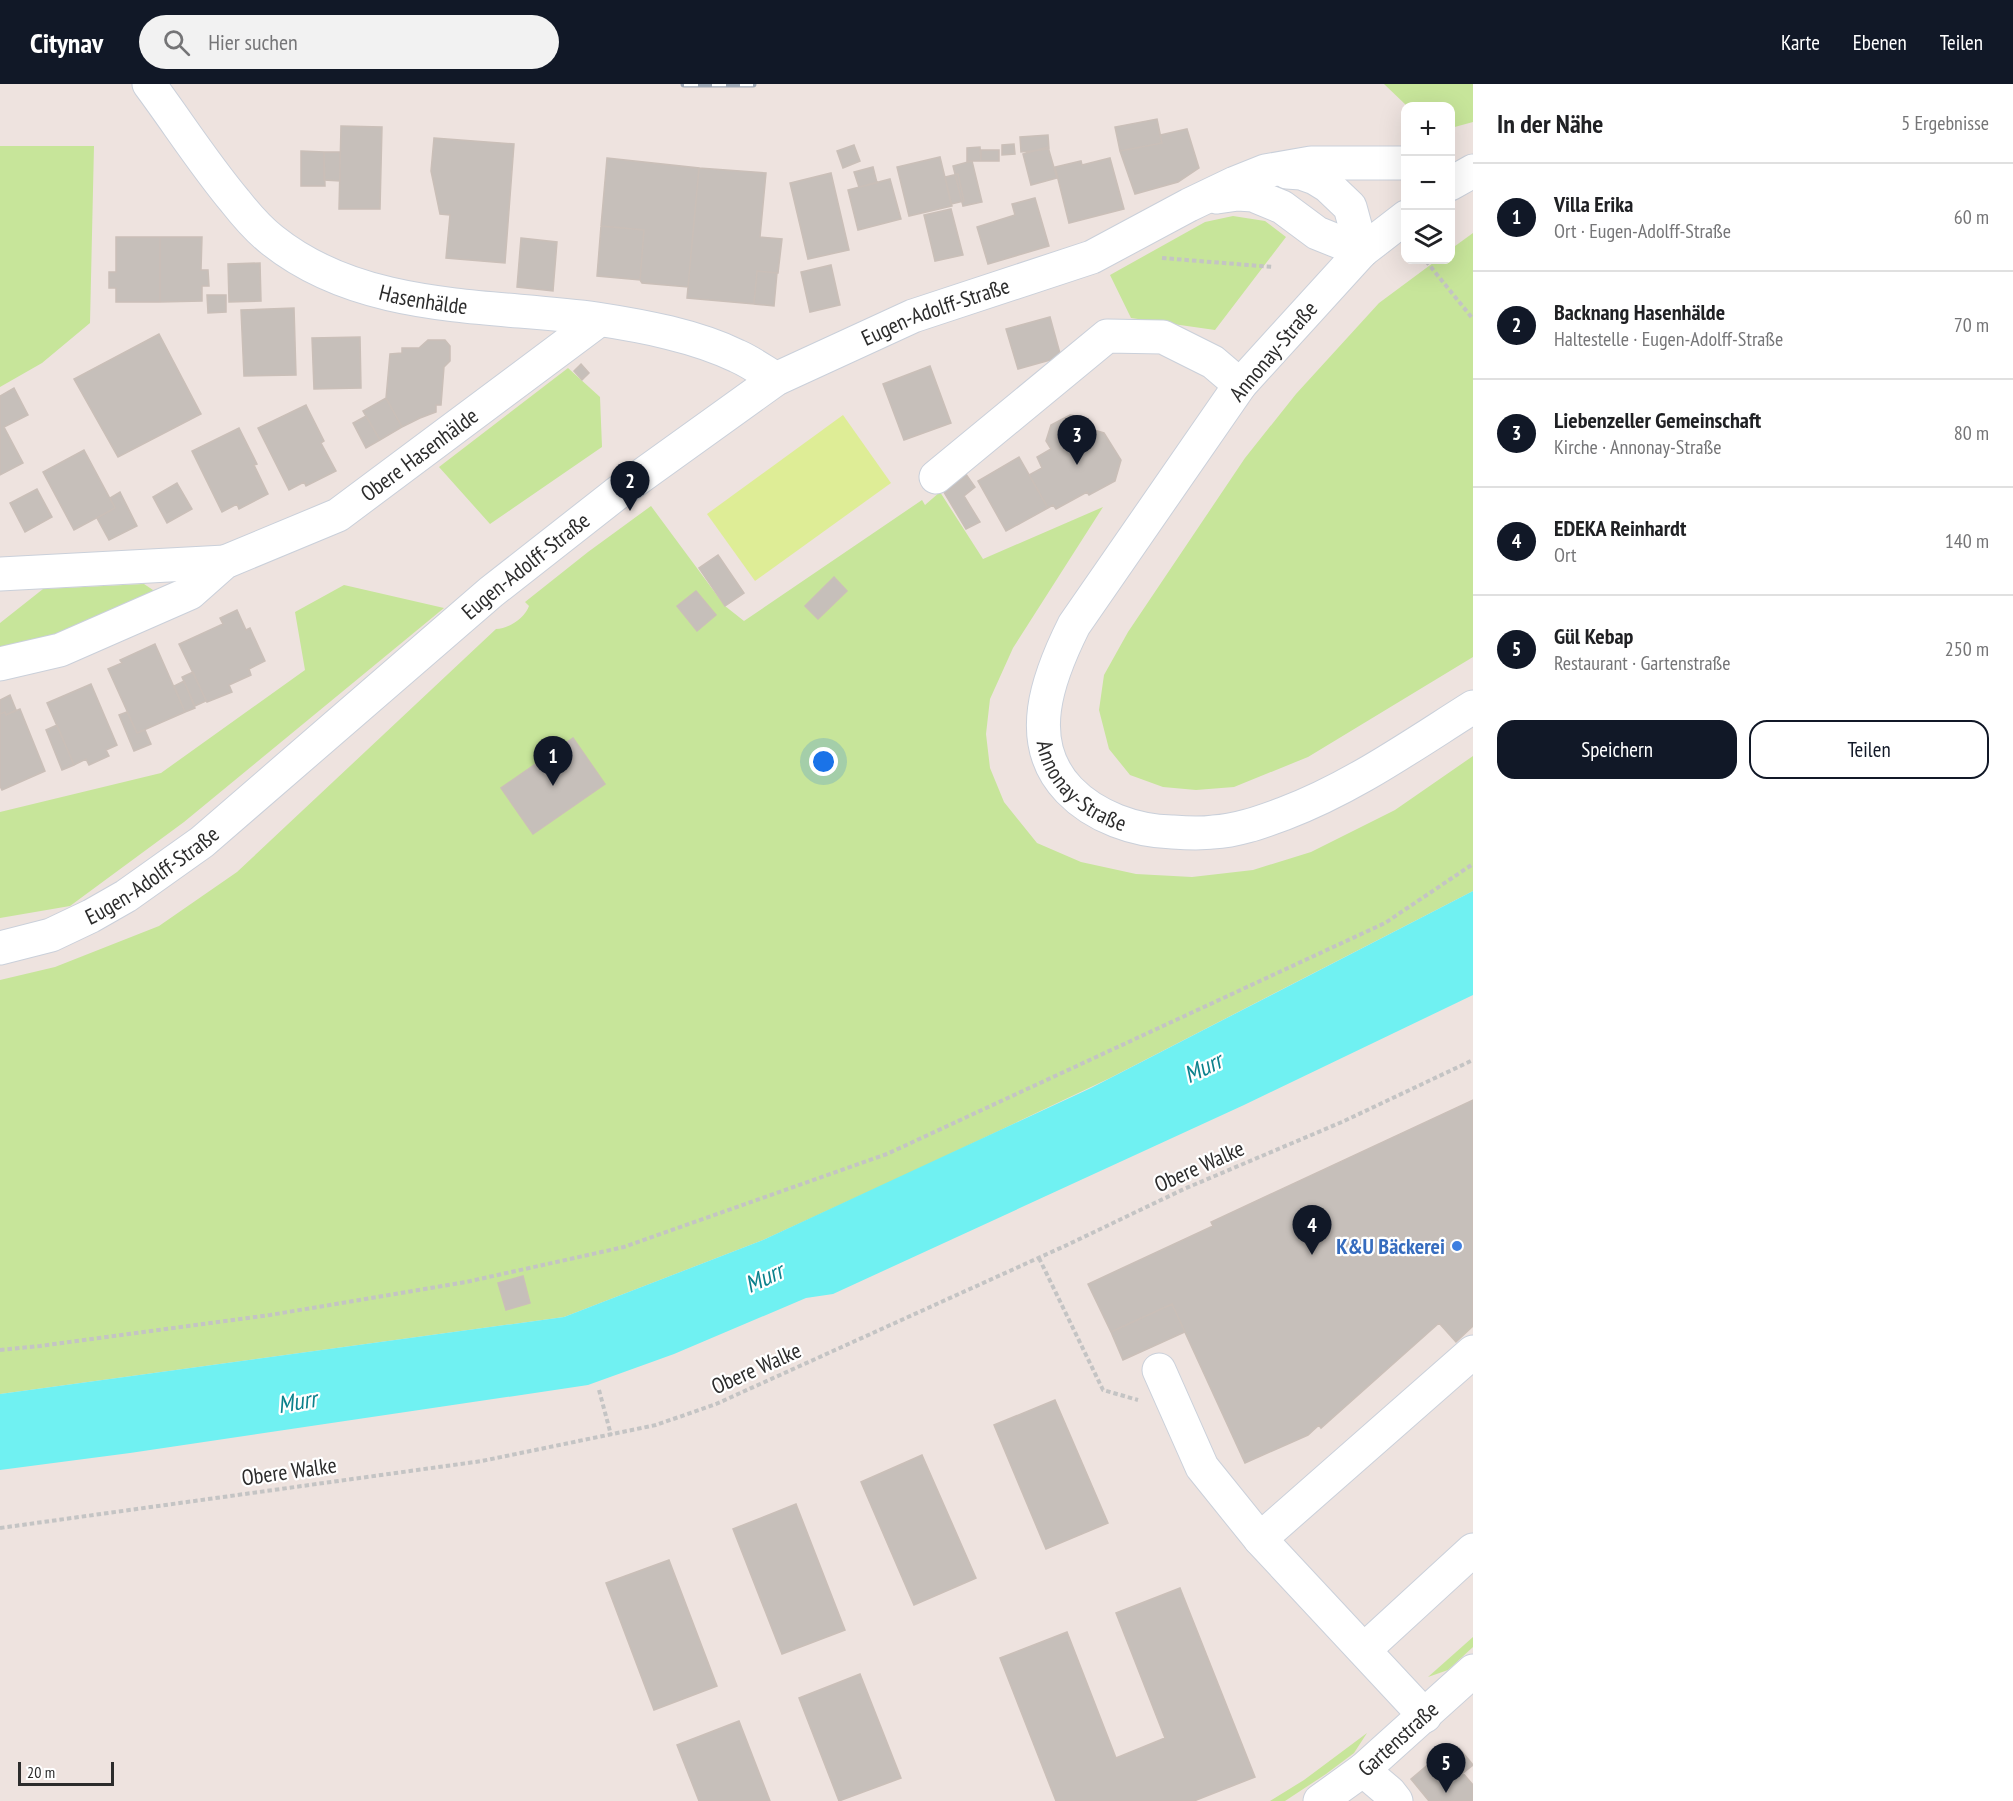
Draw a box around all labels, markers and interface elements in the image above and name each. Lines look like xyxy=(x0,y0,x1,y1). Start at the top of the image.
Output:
search box xyxy=(139,15,559,69)
text: Citynav xyxy=(30,24,103,61)
icon: search xyxy=(160,26,193,59)
text: Hier suchen xyxy=(208,28,298,56)
text: Karte xyxy=(1781,29,1820,56)
text: Ebenen xyxy=(1853,29,1907,56)
text: Teilen xyxy=(1940,29,1983,56)
map controls xyxy=(1401,102,1455,264)
button: + xyxy=(1401,102,1455,156)
text: In der Nähe xyxy=(1497,107,1603,140)
text: 5 Ergebnisse xyxy=(1901,110,1989,136)
button: − xyxy=(1401,156,1455,210)
text: Villa Erika xyxy=(1554,190,1633,218)
text: 1 xyxy=(1512,204,1521,230)
text: 60 m xyxy=(1954,204,1989,230)
button: layers xyxy=(1401,210,1455,264)
text: Ort · Eugen-Adolff-Straße xyxy=(1554,218,1731,244)
street label: Eugen-Adolff-Straße xyxy=(857,271,1013,352)
street label: Hasenhälde xyxy=(376,278,469,320)
street label: Annonay-Straße xyxy=(1223,295,1323,407)
text: Backnang Hasenhälde xyxy=(1554,298,1725,326)
text: 2 xyxy=(1512,312,1521,338)
text: 70 m xyxy=(1954,312,1989,338)
text: Haltestelle · Eugen-Adolff-Straße xyxy=(1554,326,1783,352)
street label: Obere Hasenhälde xyxy=(355,401,483,507)
text: Liebenzeller Gemeinschaft xyxy=(1554,406,1761,434)
pin: 3 xyxy=(1058,416,1096,465)
text: 3 xyxy=(1512,420,1521,446)
text: 80 m xyxy=(1954,420,1989,446)
text: Kirche · Annonay-Straße xyxy=(1554,434,1721,460)
pin: 2 xyxy=(610,462,650,511)
street label: Eugen-Adolff-Straße xyxy=(456,506,595,625)
text: EDEKA Reinhardt xyxy=(1554,514,1686,542)
text: 4 xyxy=(1512,528,1521,554)
text: 140 m xyxy=(1945,528,1989,554)
text: Ort xyxy=(1554,542,1576,568)
text: Gül Kebap xyxy=(1554,622,1633,650)
text: 5 xyxy=(1512,636,1521,662)
text: 250 m xyxy=(1945,636,1989,662)
text: Restaurant · Gartenstraße xyxy=(1554,650,1730,676)
button: Speichern xyxy=(1497,720,1737,779)
button: Teilen xyxy=(1749,720,1989,779)
pin: 1 xyxy=(534,736,572,786)
street label: Annonay-Straße xyxy=(1031,738,1130,837)
your location xyxy=(809,747,838,776)
street label: Eugen-Adolff-Straße xyxy=(81,820,224,931)
water label: Murr xyxy=(1179,1044,1230,1090)
street label: Obere Walke xyxy=(1150,1134,1248,1198)
pin: 4 xyxy=(1292,1206,1332,1255)
place label: K&U Bäckerei xyxy=(1336,1232,1445,1260)
marker: K&U Bäckerei xyxy=(1450,1239,1464,1253)
water label: Murr xyxy=(740,1254,791,1300)
street label: Obere Walke xyxy=(707,1336,805,1400)
water label: Murr xyxy=(275,1382,322,1420)
street label: Obere Walke xyxy=(240,1450,338,1492)
street label: Gartenstraße xyxy=(1352,1695,1444,1782)
pin: 5 xyxy=(1426,1744,1466,1793)
scale bar xyxy=(18,1759,114,1786)
text: 20 m xyxy=(27,1762,55,1782)

